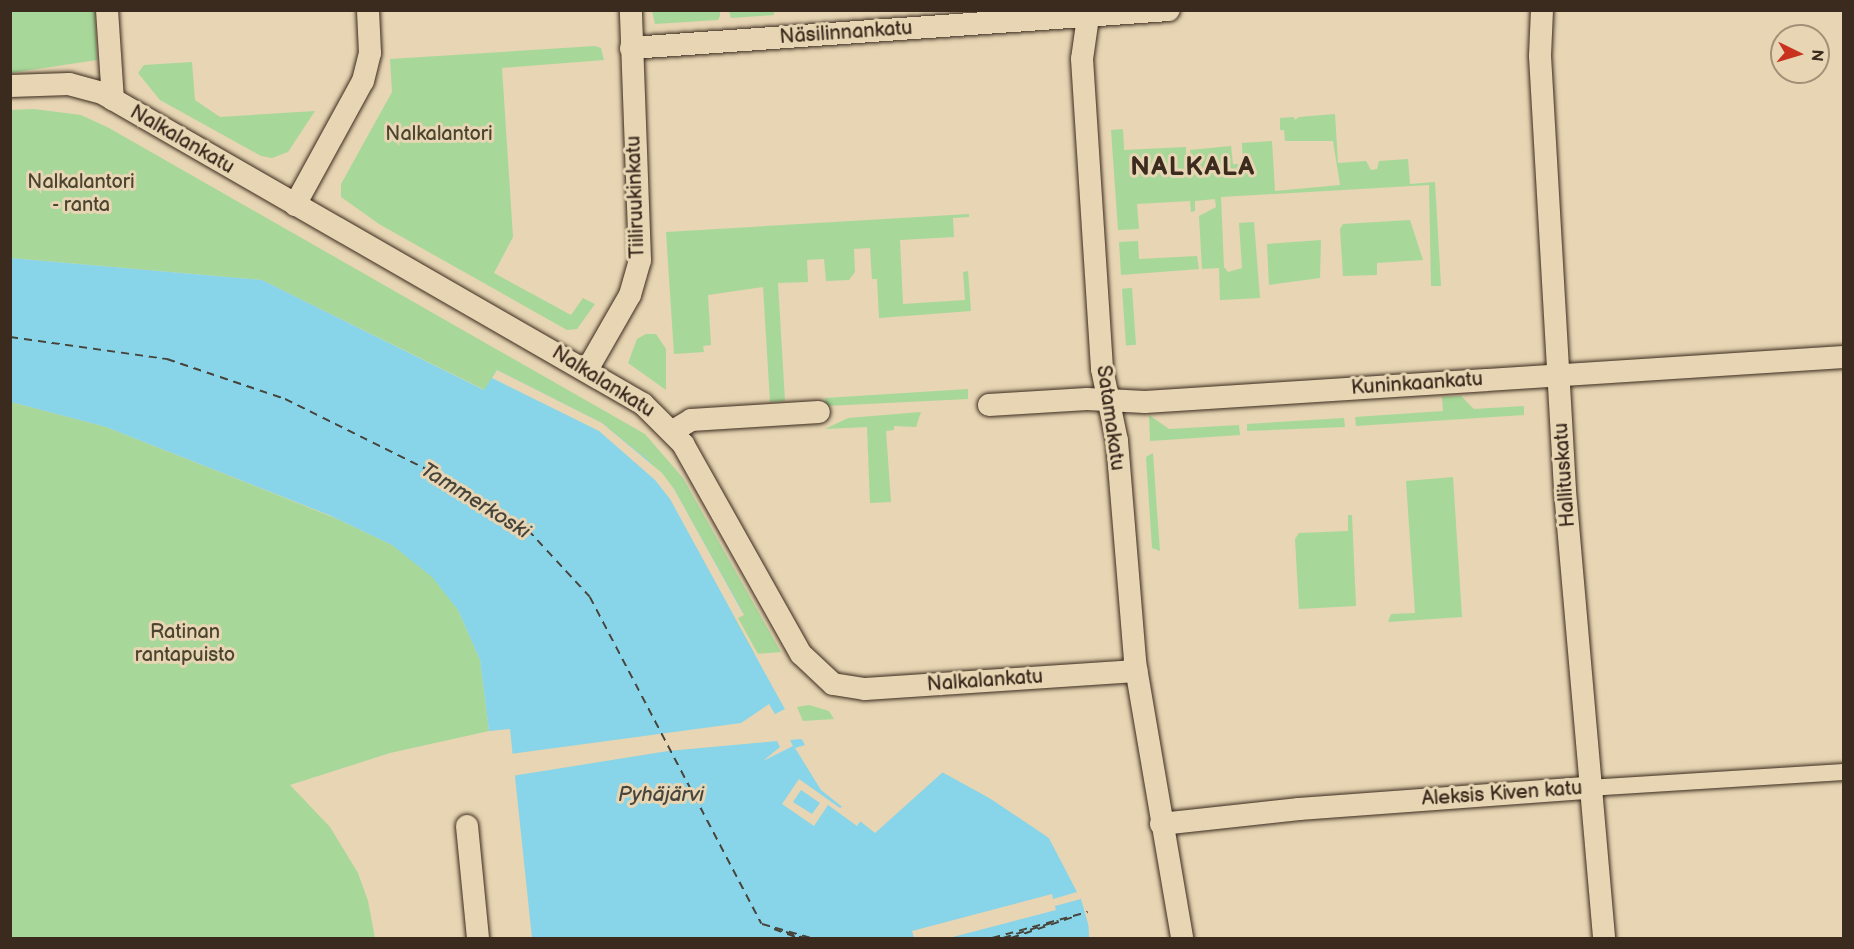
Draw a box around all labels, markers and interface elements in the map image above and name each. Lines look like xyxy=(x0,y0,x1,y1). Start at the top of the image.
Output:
street label: Näsilinnankatu xyxy=(779,16,913,50)
north arrow xyxy=(1770,24,1830,84)
text: N xyxy=(1806,49,1826,62)
street label: Nalkalankatu xyxy=(126,100,238,180)
park label: Nalkalantori xyxy=(385,122,493,146)
street label: Tiiliruukinkatu xyxy=(622,135,650,259)
district label: NALKALA xyxy=(1130,152,1256,184)
park label: Nalkalantori - ranta xyxy=(27,170,135,217)
street label: Nalkalankatu xyxy=(547,341,659,423)
street label: Satamakatu xyxy=(1091,364,1129,472)
street label: Kuninkaankatu xyxy=(1350,367,1484,401)
street label: Hallituskatu xyxy=(1549,422,1581,528)
water label: Tammerkoski xyxy=(416,458,534,544)
park label: Ratinan rantapuisto xyxy=(135,621,235,668)
street label: Nalkalankatu xyxy=(926,665,1044,697)
street label: Aleksis Kiven katu xyxy=(1421,776,1583,812)
water label: Pyhäjärvi xyxy=(618,782,704,808)

